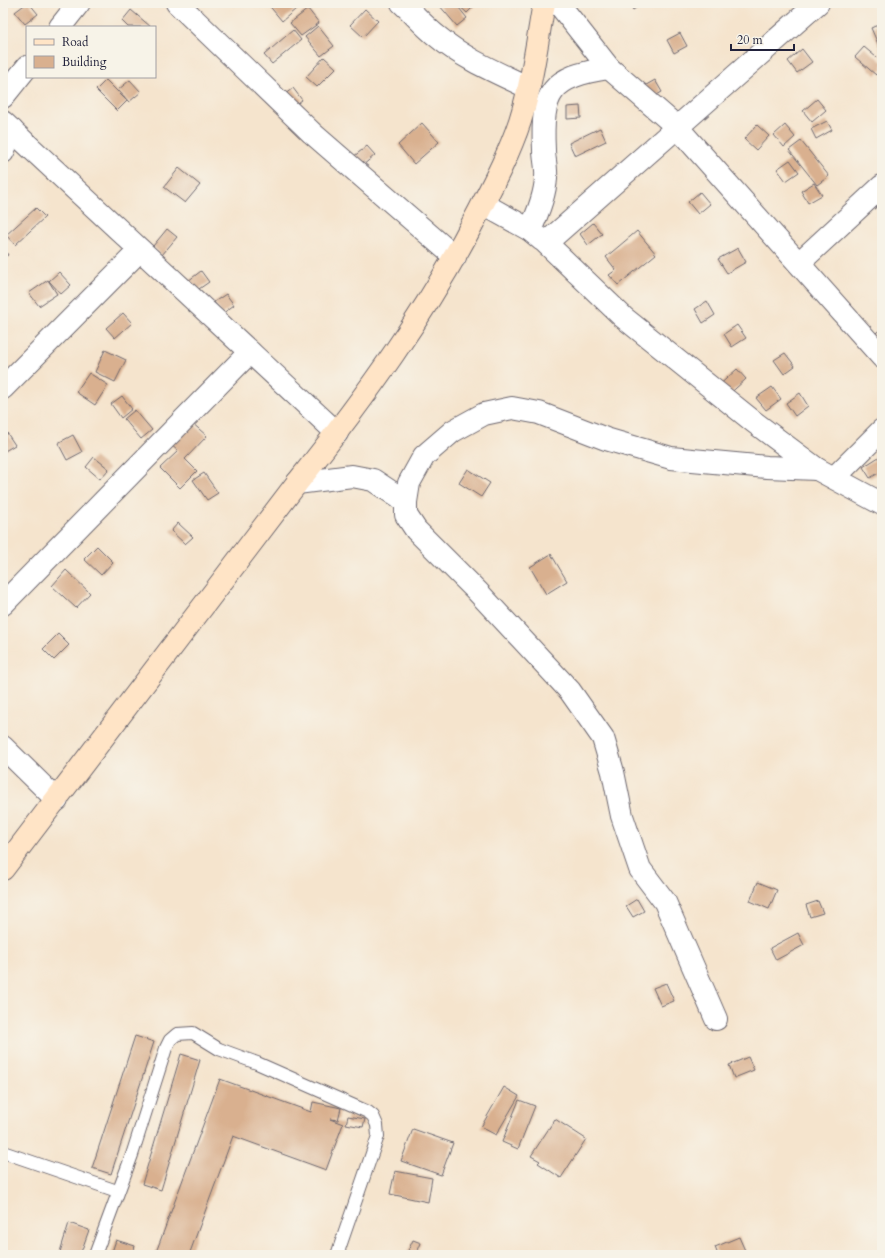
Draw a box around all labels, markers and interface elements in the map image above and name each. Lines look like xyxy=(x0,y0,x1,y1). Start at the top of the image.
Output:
legend xyxy=(26,26,156,78)
scale bar xyxy=(731,26,794,52)
text: 20 m xyxy=(737,32,764,48)
text: Road xyxy=(62,34,89,50)
text: Building xyxy=(62,54,107,70)

